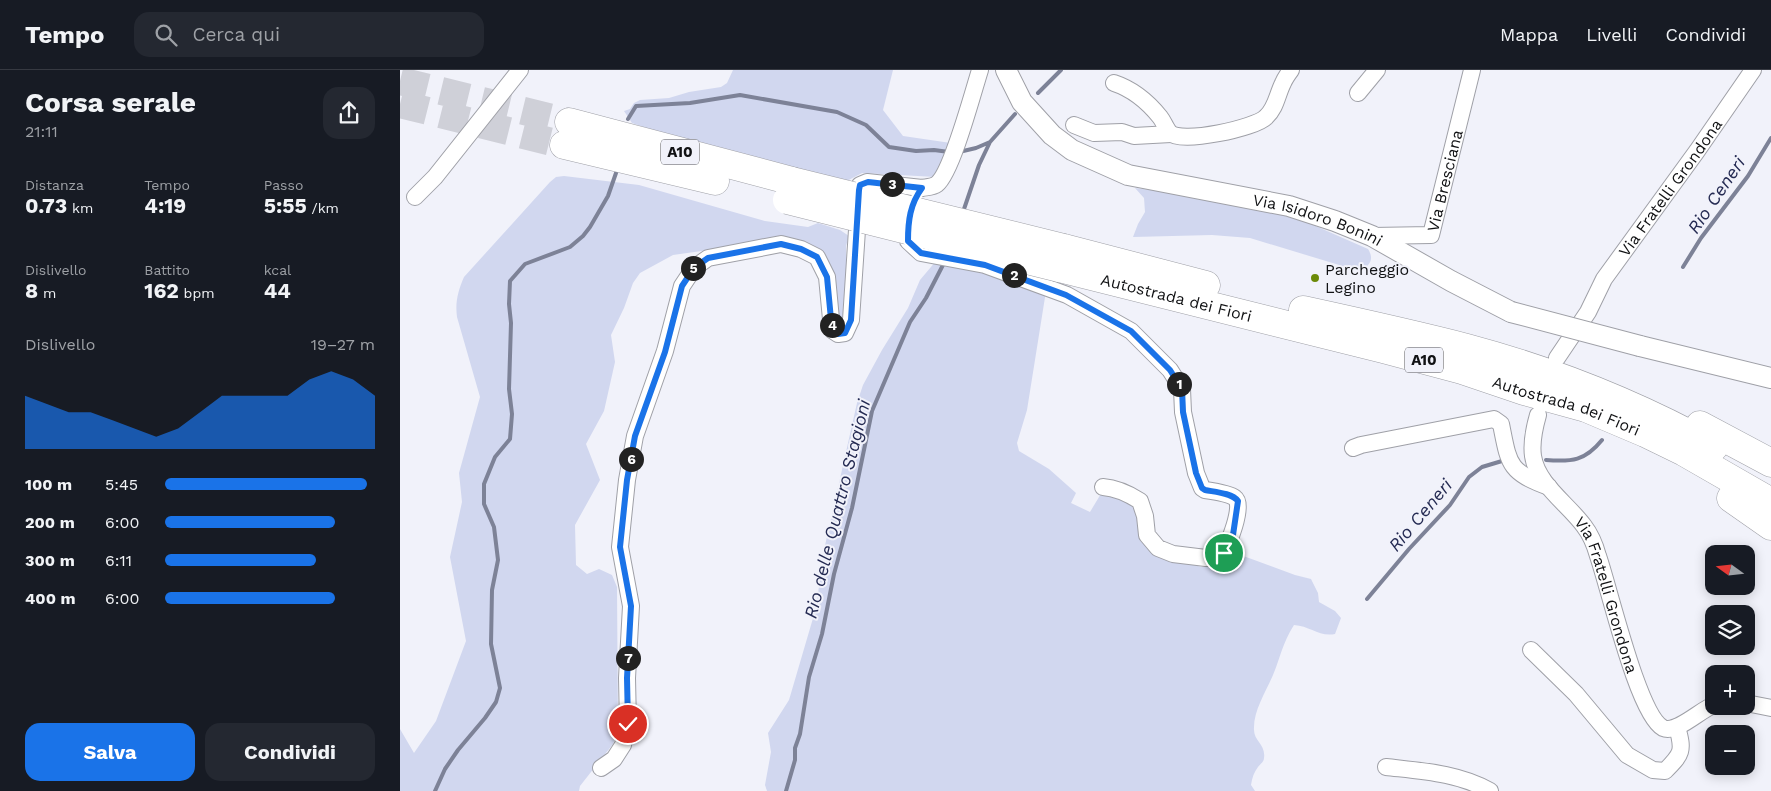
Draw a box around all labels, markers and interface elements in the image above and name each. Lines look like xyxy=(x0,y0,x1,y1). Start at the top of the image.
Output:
search box xyxy=(134,12,484,57)
text: Tempo xyxy=(25,21,104,49)
icon: search xyxy=(152,21,180,49)
text: Cerca qui xyxy=(192,23,280,46)
text: Mappa xyxy=(1500,24,1558,45)
text: Livelli xyxy=(1586,24,1637,45)
text: Condividi xyxy=(1665,24,1746,45)
text: Corsa serale xyxy=(25,86,196,119)
button: share xyxy=(323,87,375,139)
street label: Via Fratelli Grondona xyxy=(1614,115,1726,260)
text: 21:11 xyxy=(25,122,58,141)
street label: Via Bresciana xyxy=(1423,128,1466,234)
road number: A10 xyxy=(661,140,699,164)
water label: Rio Ceneri xyxy=(1683,152,1750,237)
pin: 3 xyxy=(880,172,904,196)
text: 3 xyxy=(888,176,897,192)
text: Distanza xyxy=(25,177,84,193)
text: Tempo xyxy=(144,177,190,193)
text: Passo xyxy=(264,177,303,193)
street label: Via Isidoro Bonini xyxy=(1251,190,1386,250)
text: 0.73 xyxy=(25,193,67,218)
text: 4:19 xyxy=(144,193,186,218)
text: 5:55 xyxy=(264,193,307,218)
text: km xyxy=(67,200,93,216)
text: /km xyxy=(307,200,339,216)
pin: 5 xyxy=(680,256,706,280)
text: 5 xyxy=(689,260,698,276)
place label: Parcheggio Legino xyxy=(1325,260,1409,297)
text: Dislivello xyxy=(25,262,86,278)
text: Battito xyxy=(144,262,190,278)
text: kcal xyxy=(264,262,291,278)
pin: 2 xyxy=(1002,262,1026,288)
text: 2 xyxy=(1010,267,1019,283)
street label: Autostrada dei Fiori xyxy=(1099,269,1254,325)
marker: Parcheggio Legino xyxy=(1309,272,1321,284)
text: 8 xyxy=(25,278,38,303)
text: 162 xyxy=(144,278,179,303)
text: 44 xyxy=(264,278,291,303)
text: m xyxy=(38,285,56,301)
text: bpm xyxy=(179,285,215,301)
pin: 4 xyxy=(820,312,844,338)
text: 4 xyxy=(828,317,837,333)
text: Dislivello xyxy=(25,335,95,354)
text: 19–27 m xyxy=(311,335,375,354)
road number: A10 xyxy=(1405,348,1443,372)
pin: 1 xyxy=(1166,372,1192,396)
street label: Autostrada dei Fiori xyxy=(1490,372,1643,439)
text: 1 xyxy=(1176,376,1183,392)
water label: Rio delle Quattro Stagioni xyxy=(800,396,875,621)
pin: 6 xyxy=(618,446,644,472)
text: 6 xyxy=(627,451,636,467)
water label: Rio Ceneri xyxy=(1384,474,1457,555)
text: 100 m xyxy=(25,475,72,494)
text: 5:45 xyxy=(105,475,138,494)
text: 200 m xyxy=(25,513,75,532)
text: 6:00 xyxy=(105,513,139,532)
street label: Via Fratelli Grondona xyxy=(1571,513,1642,676)
pin xyxy=(1203,532,1245,574)
icon: arrive xyxy=(1210,539,1238,567)
north arrow xyxy=(1705,545,1755,595)
map controls xyxy=(1705,545,1755,775)
text: 300 m xyxy=(25,551,75,570)
text: 6:11 xyxy=(105,551,132,570)
text: 400 m xyxy=(25,589,76,608)
text: 6:00 xyxy=(105,589,139,608)
button: layers xyxy=(1705,605,1755,655)
pin: 7 xyxy=(616,646,640,670)
text: 7 xyxy=(624,650,633,666)
button: + xyxy=(1705,665,1755,715)
pin xyxy=(607,703,649,745)
icon: check xyxy=(614,710,642,738)
button: Salva xyxy=(25,723,195,781)
button: Condividi xyxy=(205,723,375,781)
button: − xyxy=(1705,725,1755,775)

